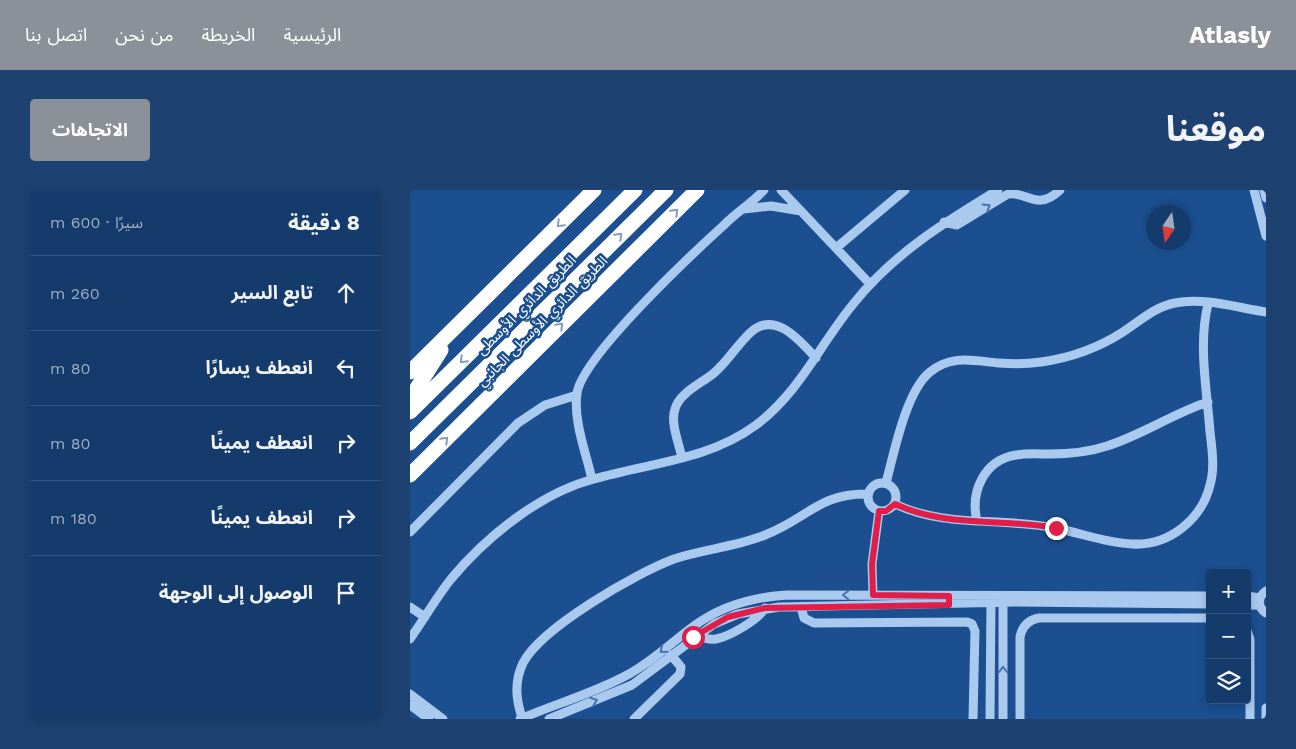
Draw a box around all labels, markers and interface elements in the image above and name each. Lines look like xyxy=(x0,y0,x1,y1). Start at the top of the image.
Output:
text: Atlasly xyxy=(1189,21,1271,49)
text: اتصل بنا xyxy=(25,24,87,45)
text: من نحن xyxy=(115,24,173,45)
text: الخريطة xyxy=(201,24,255,45)
text: الرئيسية xyxy=(283,24,341,45)
button: الاتجاهات xyxy=(30,99,150,161)
text: موقعنا xyxy=(1166,108,1266,150)
one-way arrow xyxy=(982,203,991,213)
north arrow xyxy=(1146,205,1191,250)
one-way arrow xyxy=(670,208,679,217)
text: 8 دقيقة xyxy=(288,210,360,235)
text: سيرًا · 600 m xyxy=(50,213,143,232)
one-way arrow xyxy=(556,218,565,227)
one-way arrow xyxy=(613,233,622,242)
street label: الطريق الدائري الأوسطى xyxy=(473,252,581,360)
street label: الطريق الدائري الأوسطى الجانبي xyxy=(474,253,613,392)
icon: ahead xyxy=(332,279,360,307)
text: تابع السير xyxy=(231,281,313,304)
text: 260 m xyxy=(50,284,100,303)
one-way arrow xyxy=(554,323,563,332)
icon: left xyxy=(332,354,360,382)
one-way arrow xyxy=(460,354,469,363)
text: انعطف يسارًا xyxy=(205,356,313,379)
text: 80 m xyxy=(50,359,91,378)
icon: right xyxy=(332,429,360,457)
text: انعطف يمينًا xyxy=(210,431,313,454)
text: 80 m xyxy=(50,434,91,453)
one-way arrow xyxy=(439,437,448,446)
icon: right xyxy=(332,504,360,532)
text: انعطف يمينًا xyxy=(210,506,313,529)
text: 180 m xyxy=(50,509,97,528)
route end xyxy=(1045,517,1068,540)
map controls xyxy=(1206,569,1251,704)
button: + xyxy=(1206,569,1251,614)
icon: arrive xyxy=(332,579,360,607)
text: الوصول إلى الوجهة xyxy=(159,581,313,604)
one-way arrow xyxy=(842,590,850,600)
button: − xyxy=(1206,614,1251,659)
route start xyxy=(682,626,705,649)
one-way arrow xyxy=(660,644,669,652)
button: layers xyxy=(1206,659,1251,704)
one-way arrow xyxy=(998,666,1008,674)
one-way arrow xyxy=(589,697,598,707)

